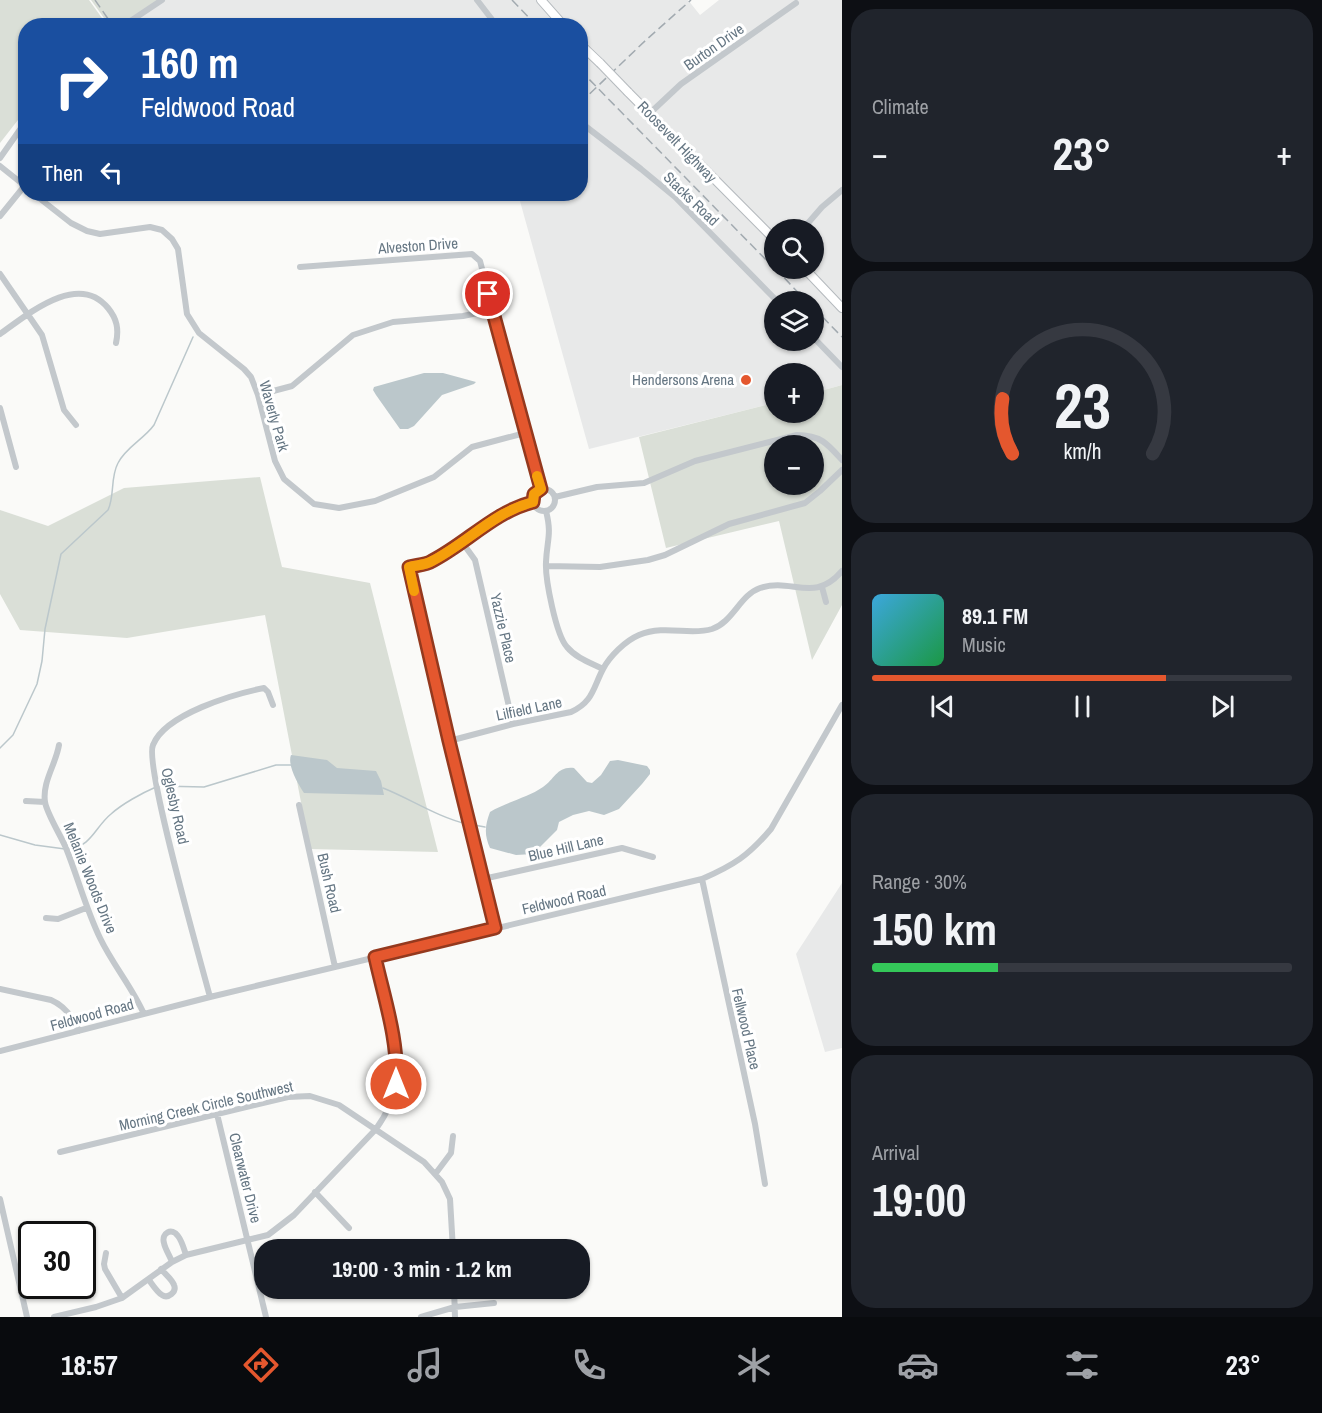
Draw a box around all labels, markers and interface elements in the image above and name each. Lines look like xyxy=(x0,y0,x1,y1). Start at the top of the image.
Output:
street label: Burton Drive xyxy=(679,18,748,75)
text: 160 m xyxy=(141,35,239,91)
icon: right xyxy=(42,42,120,120)
text: Feldwood Road xyxy=(141,89,295,125)
text: Climate xyxy=(872,93,929,120)
street label: Roosevelt Highway xyxy=(633,96,722,188)
text: 23° xyxy=(1052,123,1112,184)
text: − xyxy=(872,131,888,175)
text: + xyxy=(1276,131,1292,175)
icon: left xyxy=(95,156,128,189)
text: Then xyxy=(42,158,83,188)
street label: Stacks Road xyxy=(659,167,724,230)
map controls xyxy=(764,219,824,495)
button: search xyxy=(764,219,824,279)
street label: Alveston Drive xyxy=(376,232,459,259)
pin xyxy=(462,268,513,319)
icon: arrive xyxy=(471,277,504,310)
button: layers xyxy=(764,291,824,351)
button: + xyxy=(764,363,824,423)
text: 23 xyxy=(1054,363,1110,447)
place label: Hendersons Arena xyxy=(632,369,734,390)
marker: Hendersons Arena xyxy=(739,373,753,387)
street label: Waverly Park xyxy=(254,378,295,454)
button: − xyxy=(764,435,824,495)
text: km/h xyxy=(1063,437,1101,466)
street label: Yazzie Place xyxy=(485,591,522,665)
text: 89.1 FM xyxy=(962,601,1028,631)
text: Music xyxy=(962,631,1006,658)
icon: previous xyxy=(926,690,959,723)
icon: pause xyxy=(1066,690,1099,723)
icon: next xyxy=(1206,690,1239,723)
street label: Lilfield Lane xyxy=(494,691,564,726)
street label: Oglesby Road xyxy=(156,766,194,846)
street label: Melanie Woods Drive xyxy=(59,819,122,937)
street label: Blue Hill Lane xyxy=(526,829,606,866)
street label: Bush Road xyxy=(312,851,347,915)
text: Range · 30% xyxy=(872,868,967,895)
street label: Feldwood Road xyxy=(520,880,608,919)
text: 150 km xyxy=(872,898,997,959)
street label: Fellwood Place xyxy=(727,986,766,1072)
street label: Feldwood Road xyxy=(48,993,136,1036)
position arrow xyxy=(364,1052,428,1116)
street label: Morning Creek Circle Southwest xyxy=(117,1075,295,1136)
street label: Clearwater Drive xyxy=(224,1131,267,1225)
text: Arrival xyxy=(872,1139,919,1166)
text: 19:00 xyxy=(872,1169,966,1230)
speed limit sign: 30 xyxy=(18,1221,96,1299)
text: 19:00 · 3 min · 1.2 km xyxy=(332,1254,512,1284)
icon: directions xyxy=(240,1344,282,1386)
icon: music xyxy=(404,1344,446,1386)
icon: phone xyxy=(568,1344,610,1386)
icon: climate xyxy=(733,1344,775,1386)
icon: car xyxy=(897,1344,939,1386)
icon: filters xyxy=(1061,1344,1103,1386)
text: 18:57 xyxy=(61,1347,118,1383)
text: 23° xyxy=(1225,1347,1261,1383)

